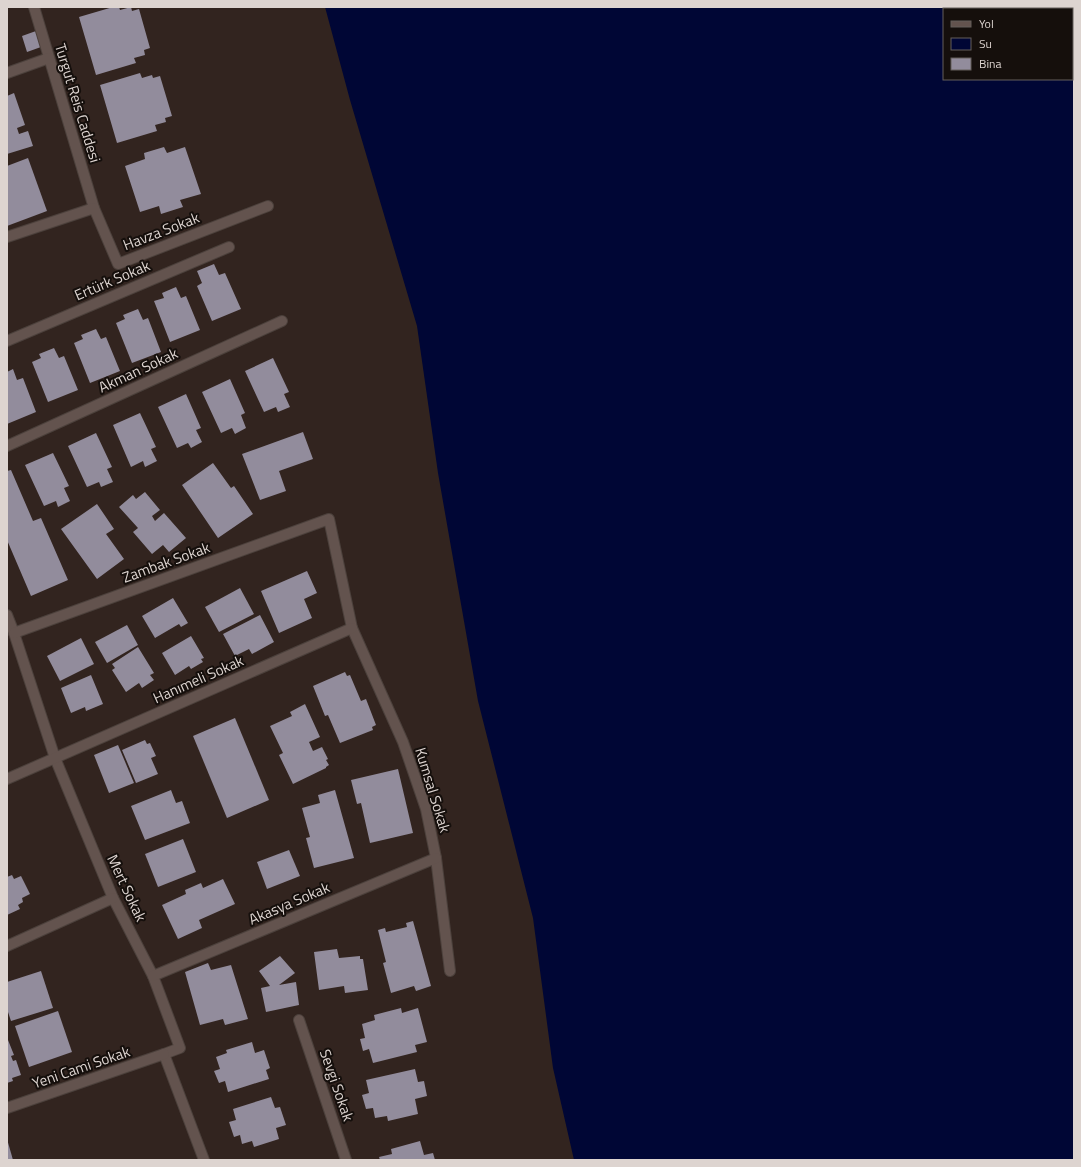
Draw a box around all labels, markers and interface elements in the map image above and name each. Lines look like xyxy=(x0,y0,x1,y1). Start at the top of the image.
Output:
legend xyxy=(943,8,1073,80)
text: Yol xyxy=(979,14,994,33)
text: Su xyxy=(979,34,992,53)
street label: Turgut Reis Caddesi xyxy=(49,41,107,165)
text: Bina xyxy=(979,54,1001,73)
street label: Havza Sokak xyxy=(119,206,203,256)
street label: Ertürk Sokak xyxy=(71,254,153,306)
street label: Akman Sokak xyxy=(94,342,182,398)
street label: Zambak Sokak xyxy=(119,535,213,589)
street label: Hanımeli Sokak xyxy=(149,649,247,709)
street label: Kumsal Sokak xyxy=(409,745,457,835)
street label: Mert Sokak xyxy=(101,851,153,925)
street label: Akasya Sokak xyxy=(245,876,333,930)
street label: Yeni Cami Sokak xyxy=(29,1040,133,1094)
street label: Sevgi Sokak xyxy=(314,1046,360,1124)

